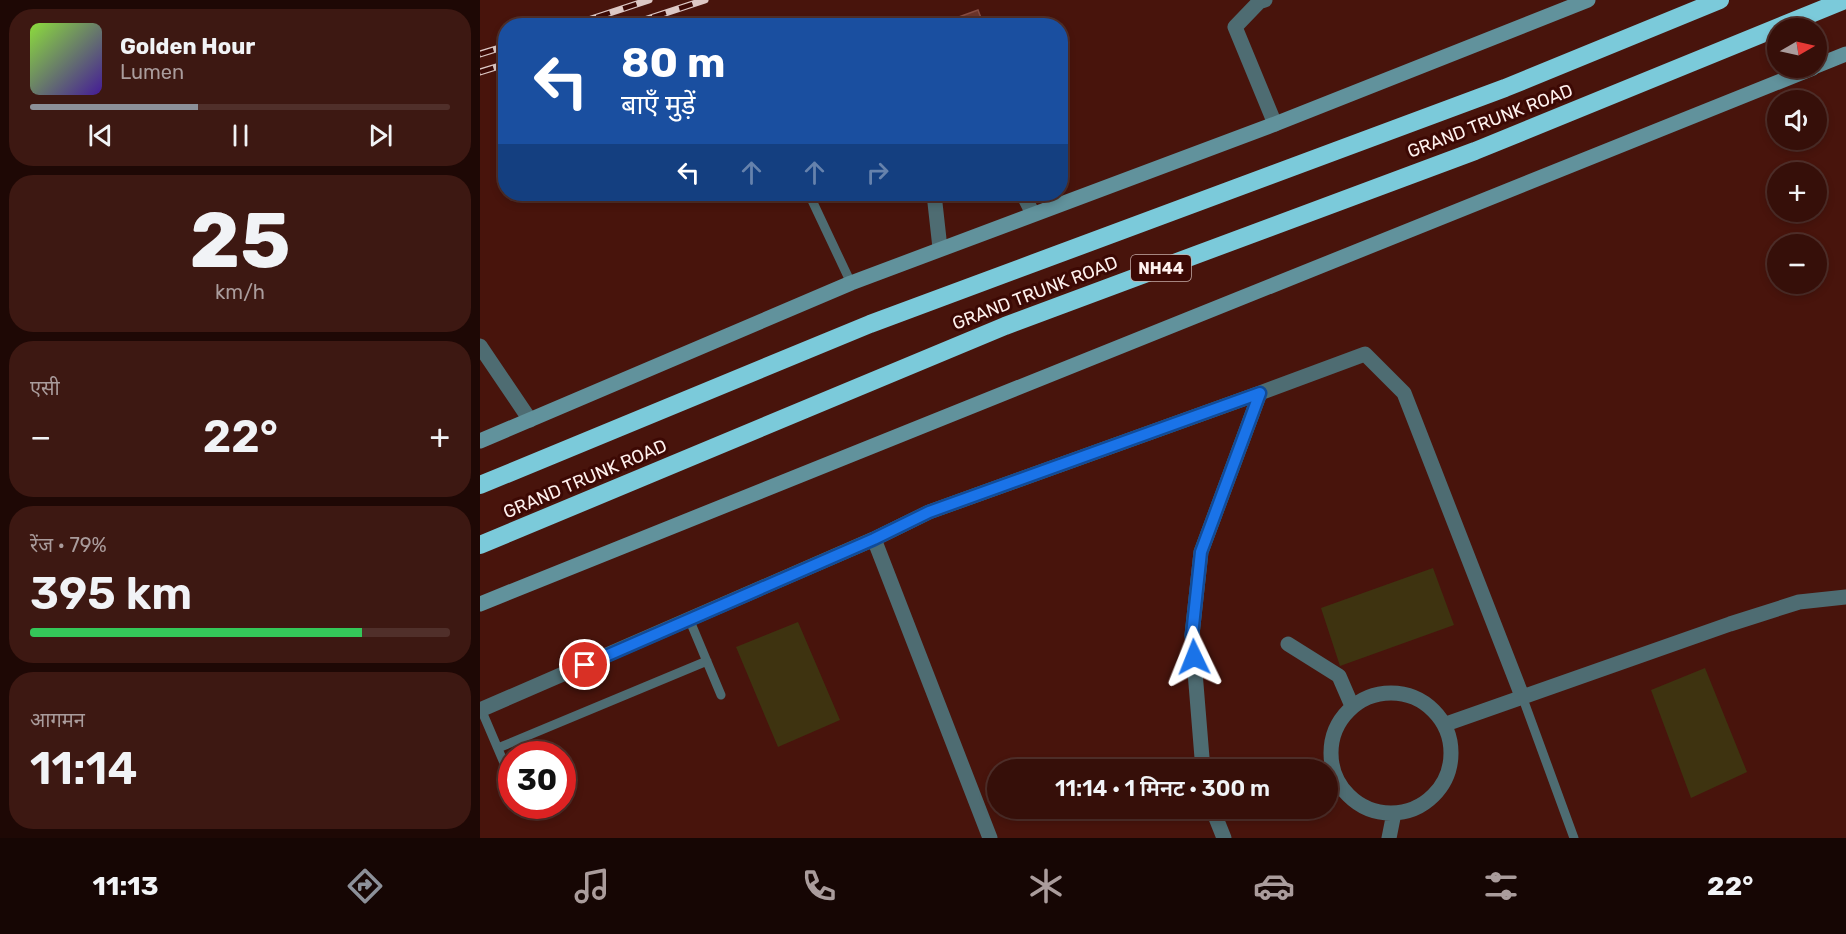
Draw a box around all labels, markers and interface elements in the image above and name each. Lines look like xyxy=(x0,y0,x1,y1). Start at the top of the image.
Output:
north arrow xyxy=(1767,18,1827,78)
map controls xyxy=(1767,18,1827,294)
text: Golden Hour xyxy=(120,33,255,60)
text: 80 m xyxy=(621,38,725,88)
icon: left xyxy=(522,42,600,120)
text: Lumen xyxy=(120,60,184,84)
street label: GRAND TRUNK ROAD xyxy=(1404,79,1576,163)
text: बाएँ मुड़ें xyxy=(621,89,696,121)
button: sound xyxy=(1767,90,1827,150)
icon: previous xyxy=(84,119,117,152)
icon: pause xyxy=(224,119,257,152)
icon: next xyxy=(364,119,397,152)
icon: left xyxy=(672,156,705,189)
icon: ahead xyxy=(735,156,768,189)
icon: ahead xyxy=(798,156,831,189)
icon: right xyxy=(861,156,894,189)
button: + xyxy=(1767,162,1827,222)
text: 25 xyxy=(189,194,291,287)
button: − xyxy=(1767,234,1827,294)
street label: GRAND TRUNK ROAD xyxy=(949,251,1121,335)
road number: NH44 xyxy=(1131,255,1191,281)
text: km/h xyxy=(215,280,265,304)
text: एसी xyxy=(30,376,60,400)
text: 22° xyxy=(203,410,278,463)
text: − xyxy=(30,417,51,456)
text: + xyxy=(429,417,450,456)
street label: GRAND TRUNK ROAD xyxy=(500,435,670,523)
text: रेंज · 79% xyxy=(30,533,107,557)
text: 395 km xyxy=(30,567,192,620)
position arrow xyxy=(1162,625,1226,689)
pin xyxy=(559,639,610,690)
icon: arrive xyxy=(568,648,601,681)
text: आगमन xyxy=(30,708,85,732)
speed limit sign: 30 xyxy=(498,741,576,819)
text: 11:14 xyxy=(30,742,137,795)
text: 11:14 · 1 मिनट · 300 m xyxy=(1055,775,1270,802)
icon: directions xyxy=(344,865,386,907)
icon: music xyxy=(571,865,613,907)
icon: phone xyxy=(798,865,840,907)
icon: climate xyxy=(1025,865,1067,907)
icon: car xyxy=(1253,865,1295,907)
icon: filters xyxy=(1480,865,1522,907)
text: 11:13 xyxy=(93,870,159,902)
text: 22° xyxy=(1707,870,1753,902)

